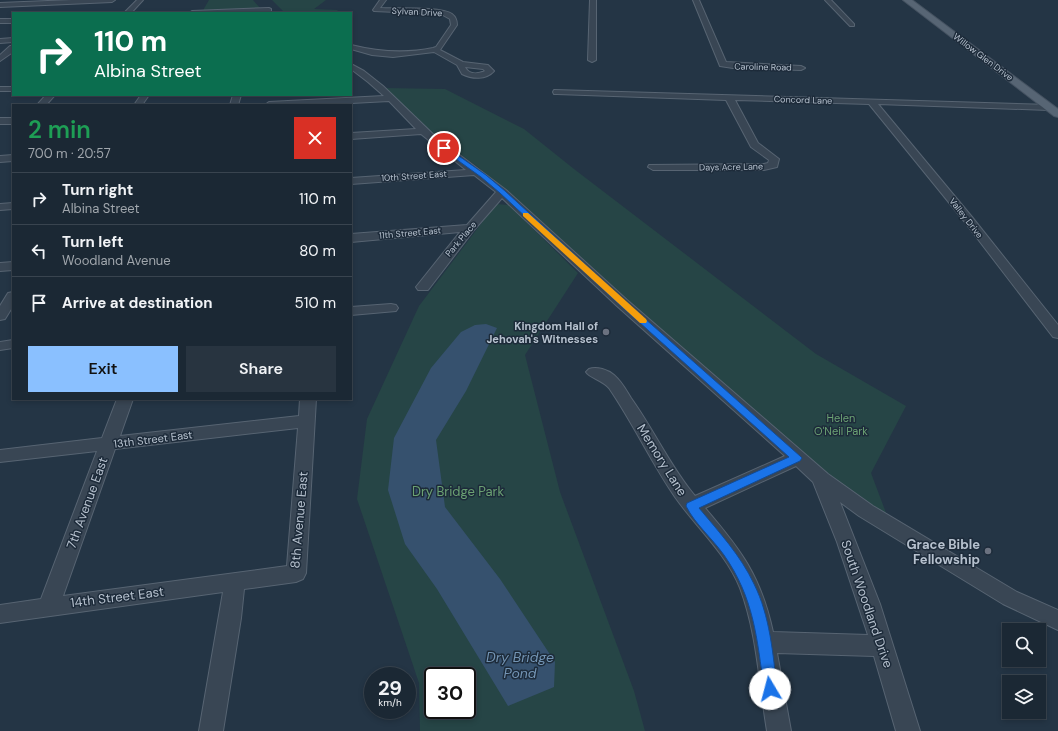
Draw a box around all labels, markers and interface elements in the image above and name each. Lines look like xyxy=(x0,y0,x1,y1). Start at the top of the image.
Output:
street label: Sylvan Drive xyxy=(391,5,443,19)
text: 110 m xyxy=(94,23,167,60)
icon: right xyxy=(28,28,80,80)
street label: Willow Glen Drive xyxy=(951,31,1015,83)
text: Albina Street xyxy=(94,59,201,83)
street label: Caroline Road xyxy=(734,60,792,74)
street label: Concord Lane xyxy=(774,93,832,107)
text: 2 min xyxy=(28,114,91,145)
button: close xyxy=(294,117,336,159)
pin xyxy=(427,131,461,165)
icon: arrive xyxy=(433,137,455,159)
text: 700 m · 20:57 xyxy=(28,145,111,162)
street label: Days Acre Lane xyxy=(699,160,763,174)
street label: 10th Street East xyxy=(381,168,448,184)
text: Turn right xyxy=(62,180,133,200)
icon: right xyxy=(28,188,50,210)
text: 110 m xyxy=(299,189,336,209)
street label: Valley Drive xyxy=(946,195,986,241)
text: Albina Street xyxy=(62,200,140,217)
street label: Park Place xyxy=(443,219,479,259)
street label: 11th Street East xyxy=(378,224,442,242)
text: Turn left xyxy=(62,232,123,252)
icon: left xyxy=(28,240,50,262)
text: 80 m xyxy=(299,241,336,261)
text: Woodland Avenue xyxy=(62,252,171,269)
icon: arrive xyxy=(28,292,50,314)
text: Arrive at destination xyxy=(62,293,213,313)
text: 510 m xyxy=(295,293,336,313)
place label: Kingdom Hall of Jehovah's Witnesses xyxy=(486,319,598,346)
marker: Kingdom Hall of Jehovah's Witnesses xyxy=(601,327,611,337)
button: Exit xyxy=(28,346,178,392)
button: Share xyxy=(186,346,336,392)
park label: Helen O'Neil Park xyxy=(814,411,868,438)
street label: Memory Lane xyxy=(633,421,691,499)
street label: 13th Street East xyxy=(113,427,193,451)
street label: 7th Avenue East xyxy=(63,455,111,551)
street label: 8th Avenue East xyxy=(286,471,312,569)
park label: Dry Bridge Park xyxy=(412,483,504,500)
place label: Grace Bible Fellowship xyxy=(907,536,980,568)
street label: South Woodland Drive xyxy=(837,538,897,670)
marker: Grace Bible Fellowship xyxy=(983,546,993,556)
street label: 14th Street East xyxy=(69,583,165,611)
map controls xyxy=(1002,623,1046,719)
button: search xyxy=(1002,623,1046,667)
water label: Dry Bridge Pond xyxy=(486,648,554,682)
speed limit sign: 30 xyxy=(424,667,476,719)
position arrow xyxy=(749,668,791,710)
text: 29 xyxy=(378,675,402,701)
button: layers xyxy=(1002,675,1046,719)
text: km/h xyxy=(378,696,402,709)

